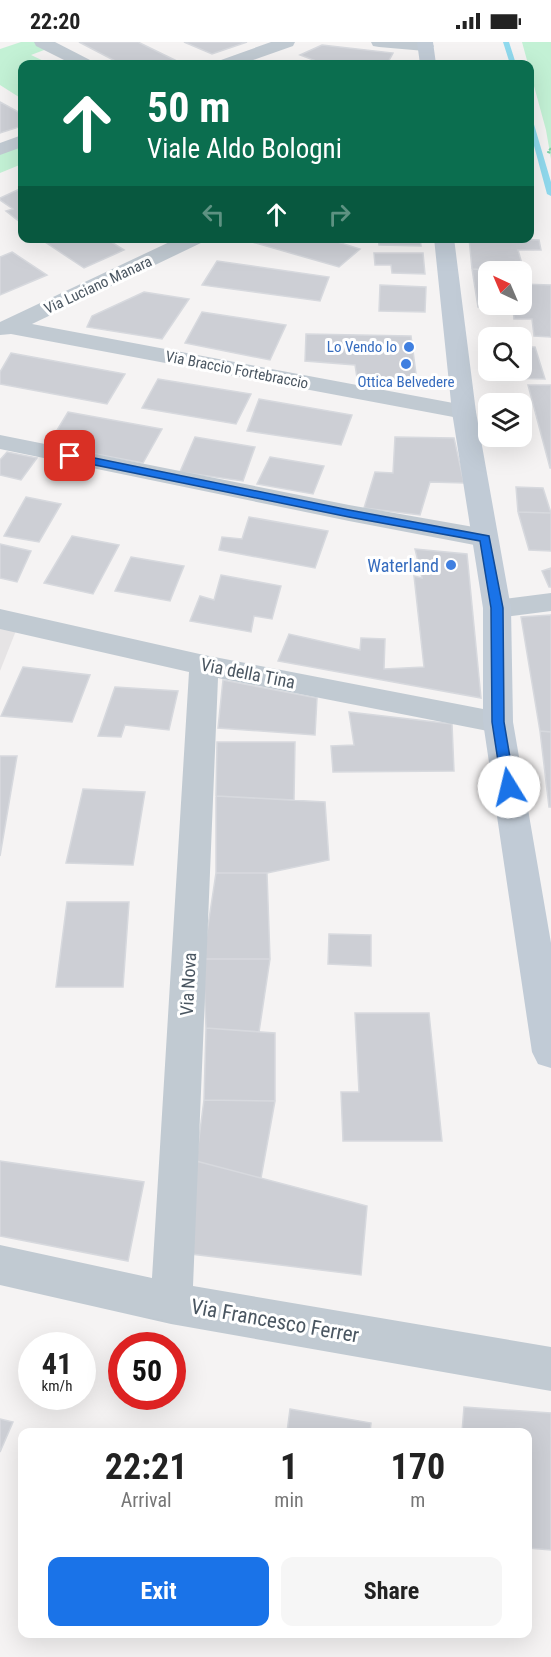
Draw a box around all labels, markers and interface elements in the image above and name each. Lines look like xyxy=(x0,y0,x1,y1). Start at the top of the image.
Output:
text: 22:20 xyxy=(30,9,81,34)
text: 50 m xyxy=(147,83,230,132)
icon: ahead xyxy=(48,84,126,162)
text: Viale Aldo Bologni xyxy=(147,133,342,165)
icon: left xyxy=(197,198,230,231)
icon: ahead xyxy=(260,198,293,231)
icon: right xyxy=(323,198,356,231)
street label: Via Luciano Manara xyxy=(41,252,155,318)
north arrow xyxy=(478,261,532,315)
map controls xyxy=(478,261,532,447)
button: search xyxy=(478,327,532,381)
place label: Lo Vendo Io xyxy=(327,338,397,356)
marker: Lo Vendo Io xyxy=(402,340,416,354)
street label: Via Braccio Fortebraccio xyxy=(164,347,310,393)
marker: Ottica Belvedere xyxy=(399,357,413,371)
place label: Ottica Belvedere xyxy=(358,373,454,391)
button: layers xyxy=(478,393,532,447)
pin xyxy=(44,430,95,481)
icon: arrive xyxy=(53,439,86,472)
place label: Waterland xyxy=(367,555,439,576)
marker: Waterland xyxy=(444,558,458,572)
street label: Via della Tina xyxy=(199,654,297,692)
position arrow xyxy=(477,755,541,819)
street label: Via Nova xyxy=(176,952,200,1016)
street label: Via Francesco Ferrer xyxy=(189,1294,361,1348)
speed limit sign: 50 xyxy=(108,1332,186,1410)
text: 41 xyxy=(42,1346,72,1381)
text: km/h xyxy=(42,1377,72,1395)
text: 22:21 xyxy=(105,1446,187,1488)
text: 1 xyxy=(280,1446,298,1488)
text: 170 xyxy=(391,1446,445,1488)
text: Arrival xyxy=(121,1488,172,1512)
text: min xyxy=(274,1488,304,1512)
text: m xyxy=(410,1488,425,1512)
button: Exit xyxy=(48,1557,269,1626)
button: Share xyxy=(281,1557,502,1626)

